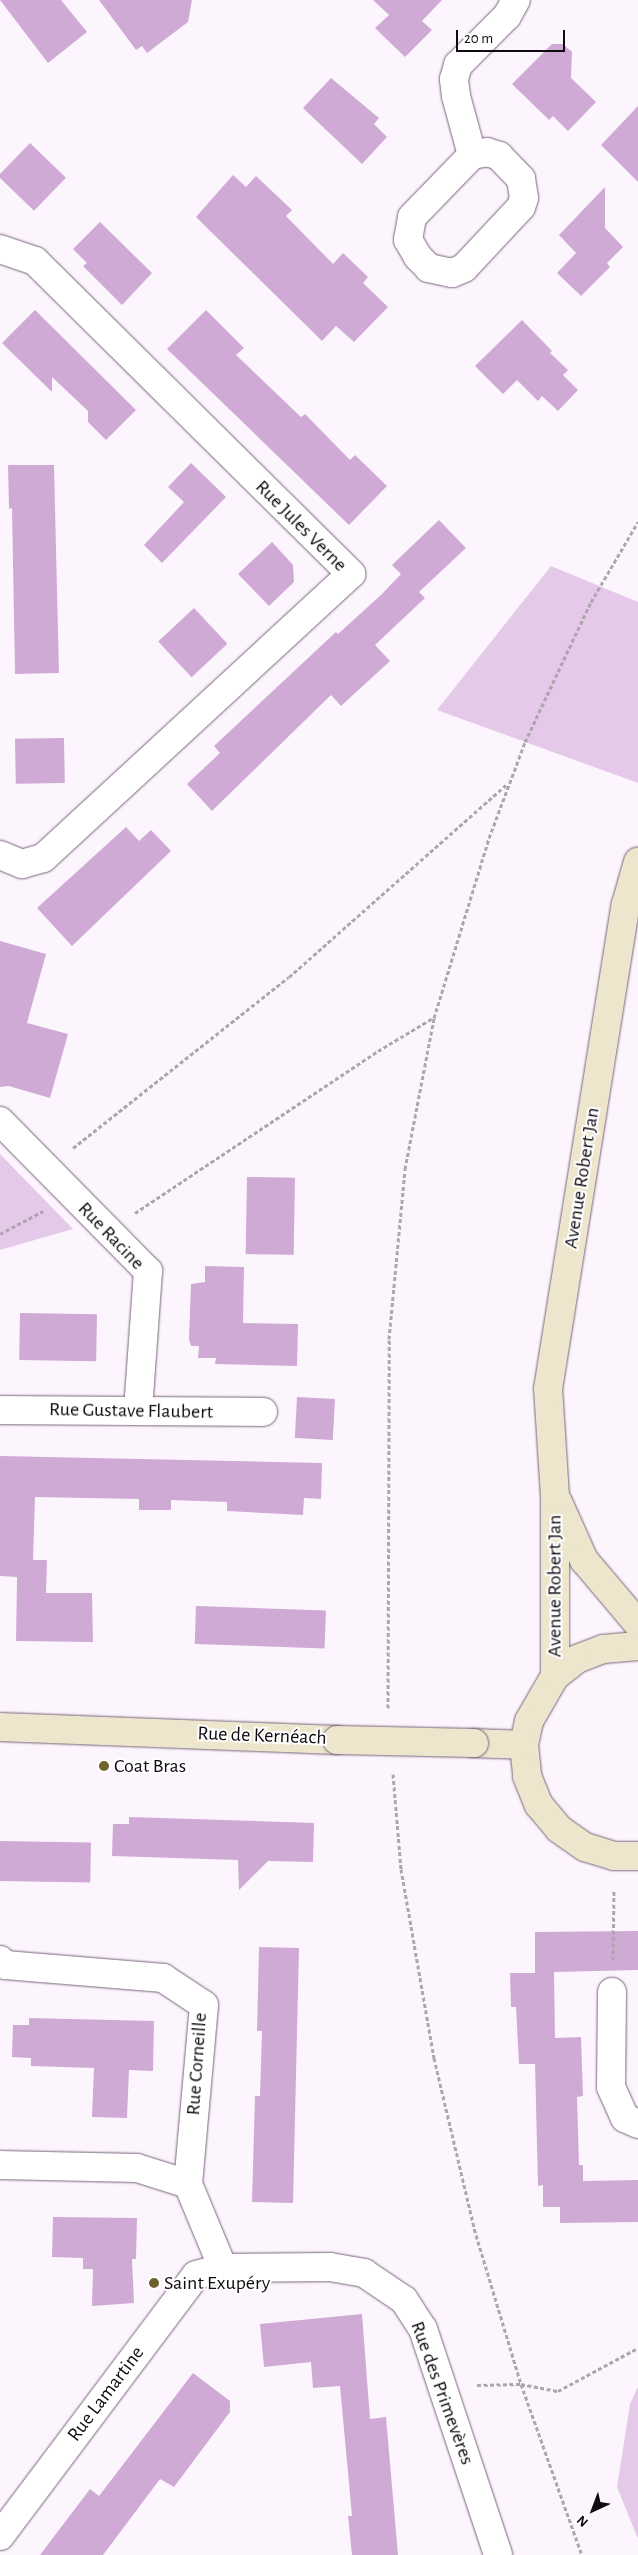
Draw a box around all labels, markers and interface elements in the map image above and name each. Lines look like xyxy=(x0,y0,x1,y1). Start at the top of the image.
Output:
scale bar xyxy=(458,20,567,52)
text: 20 m xyxy=(464,31,493,46)
street label: Rue Jules Verne xyxy=(250,475,352,577)
street label: Avenue Robert Jan xyxy=(559,1106,605,1250)
street label: Rue Racine xyxy=(73,1197,149,1275)
street label: Rue Gustave Flaubert xyxy=(49,1398,213,1424)
street label: Avenue Robert Jan xyxy=(543,1515,567,1657)
street label: Rue de Kernéach xyxy=(197,1722,327,1750)
place label: Coat Bras xyxy=(114,1754,186,1778)
marker: Coat Bras xyxy=(98,1760,110,1772)
street label: Rue Corneille xyxy=(181,2012,213,2116)
place label: Saint Exupéry xyxy=(164,2271,270,2295)
marker: Saint Exupéry xyxy=(148,2277,160,2289)
street label: Rue des Primevères xyxy=(405,2318,479,2468)
street label: Rue Lamartine xyxy=(62,2342,150,2446)
north arrow xyxy=(568,2485,618,2535)
text: N xyxy=(574,2513,591,2529)

